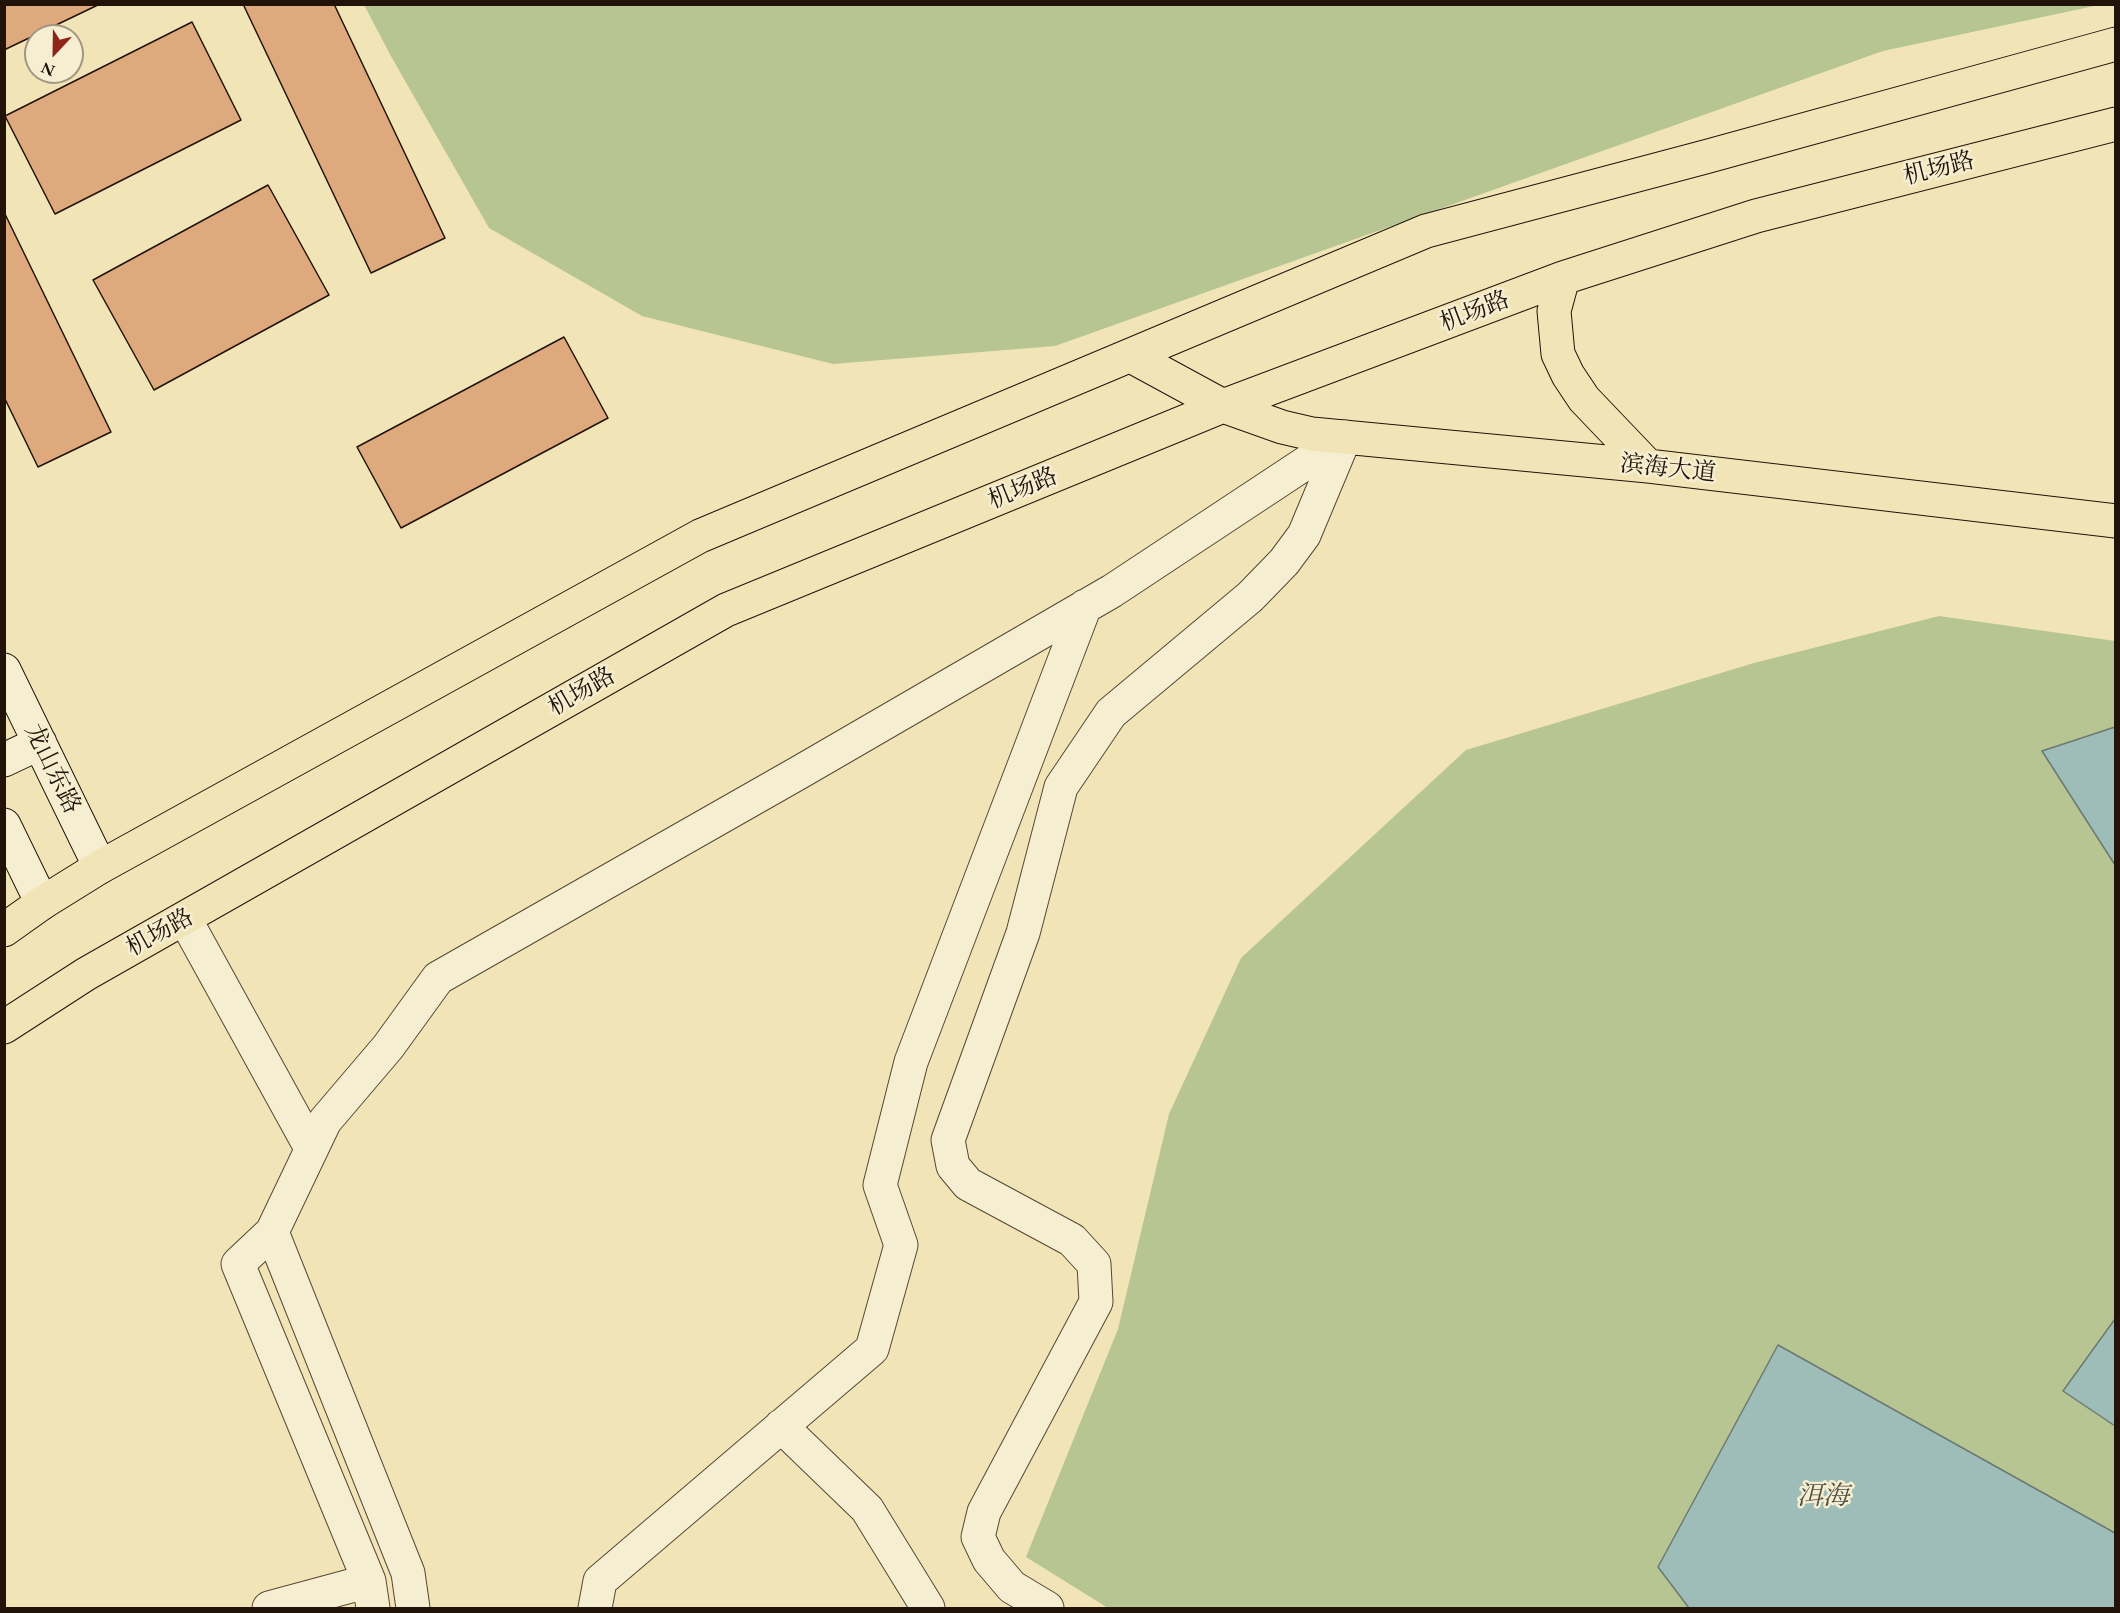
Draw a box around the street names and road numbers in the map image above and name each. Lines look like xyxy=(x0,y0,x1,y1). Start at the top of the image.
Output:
street label: 机场路 xyxy=(1901,146,1977,192)
street label: 机场路 xyxy=(1436,286,1514,338)
street label: 滨海大道 xyxy=(1619,450,1717,488)
street label: 机场路 xyxy=(984,462,1062,516)
street label: 机场路 xyxy=(544,662,620,722)
street label: 龙山东路 xyxy=(18,720,86,818)
street label: 机场路 xyxy=(122,903,198,963)

